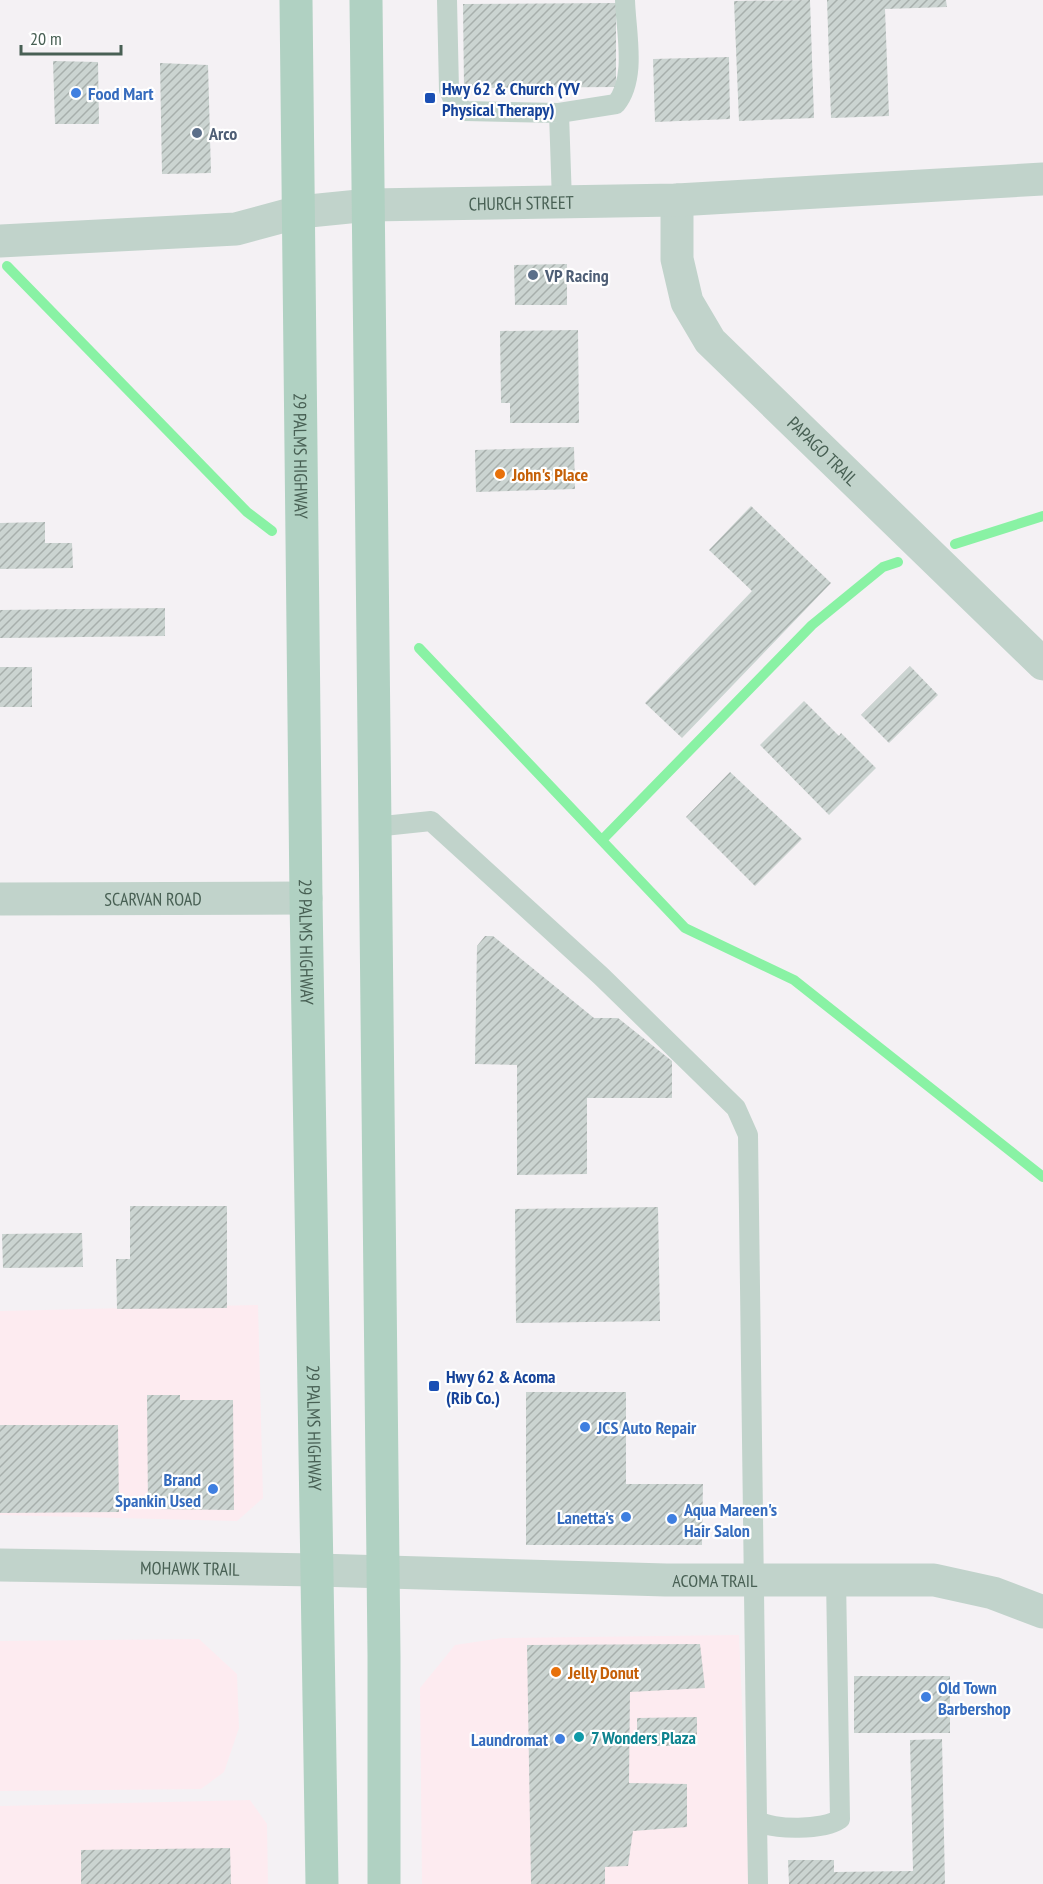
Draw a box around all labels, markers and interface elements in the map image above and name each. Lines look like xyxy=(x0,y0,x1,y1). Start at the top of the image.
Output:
scale bar xyxy=(21,18,122,56)
text: 20 m xyxy=(30,27,62,50)
place label: Hwy 62 & Church (YV Physical Therapy) xyxy=(442,77,581,121)
place label: Food Mart xyxy=(88,82,154,105)
marker: Food Mart xyxy=(69,86,83,100)
marker: Hwy 62 & Church (YV Physical Therapy) xyxy=(423,91,437,105)
place label: Arco xyxy=(208,122,237,145)
marker: Arco xyxy=(190,126,204,140)
street label: CHURCH STREET xyxy=(468,190,574,215)
place label: VP Racing xyxy=(544,264,609,287)
marker: VP Racing xyxy=(526,268,540,282)
street label: 29 PALMS HIGHWAY xyxy=(289,393,313,520)
street label: PAPAGO TRAIL xyxy=(783,411,864,491)
place label: John's Place xyxy=(511,463,589,486)
marker: John's Place xyxy=(493,467,507,481)
street label: 29 PALMS HIGHWAY xyxy=(294,879,319,1006)
street label: SCARVAN ROAD xyxy=(104,887,202,910)
street label: 29 PALMS HIGHWAY xyxy=(302,1365,327,1492)
place label: Hwy 62 & Acoma (Rib Co.) xyxy=(446,1365,556,1409)
marker: Hwy 62 & Acoma (Rib Co.) xyxy=(427,1379,441,1393)
place label: JCS Auto Repair xyxy=(596,1416,697,1439)
marker: JCS Auto Repair xyxy=(578,1420,592,1434)
place label: Brand Spankin Used xyxy=(115,1468,201,1512)
marker: Brand Spankin Used xyxy=(206,1482,220,1496)
place label: Aqua Mareen's Hair Salon xyxy=(683,1498,777,1542)
place label: Lanetta's xyxy=(557,1506,614,1529)
marker: Lanetta's xyxy=(619,1510,633,1524)
marker: Aqua Mareen's Hair Salon xyxy=(665,1512,679,1526)
street label: MOHAWK TRAIL xyxy=(140,1556,240,1580)
street label: ACOMA TRAIL xyxy=(672,1569,758,1592)
place label: Jelly Donut xyxy=(567,1661,640,1684)
marker: Jelly Donut xyxy=(549,1665,563,1679)
place label: Old Town Barbershop xyxy=(938,1676,1011,1720)
marker: Old Town Barbershop xyxy=(919,1690,933,1704)
place label: 7 Wonders Plaza xyxy=(591,1726,696,1749)
place label: Laundromat xyxy=(471,1728,549,1751)
marker: 7 Wonders Plaza xyxy=(572,1730,586,1744)
marker: Laundromat xyxy=(553,1732,567,1746)

